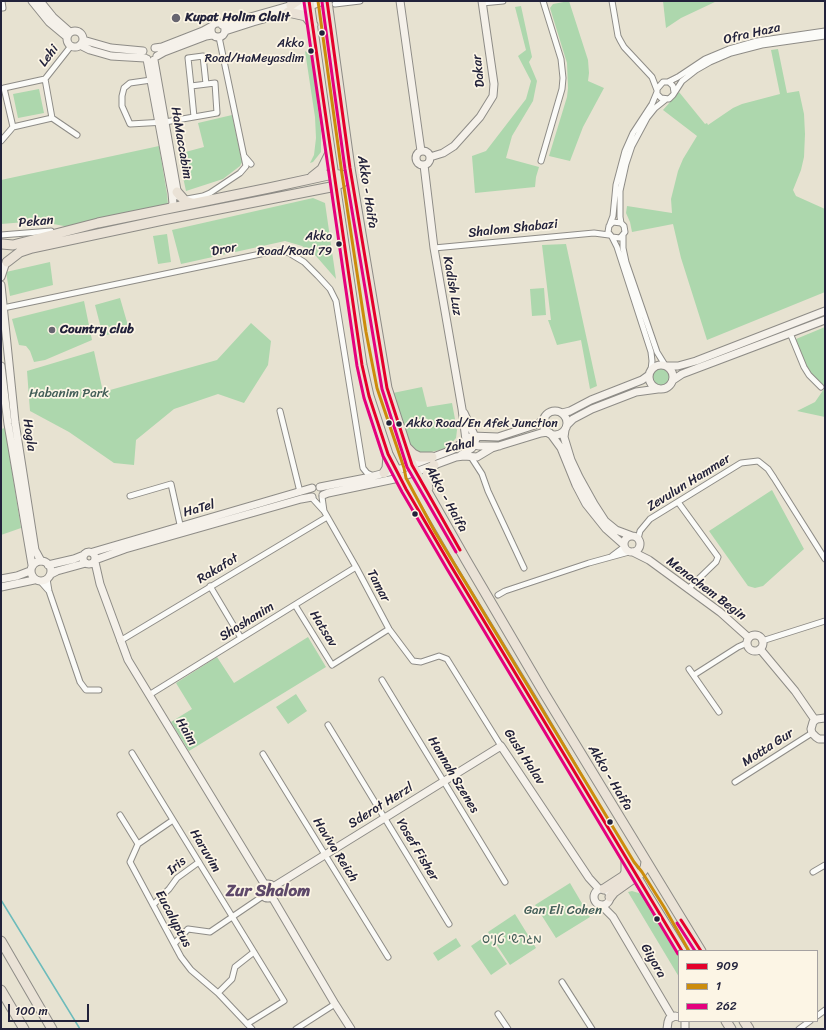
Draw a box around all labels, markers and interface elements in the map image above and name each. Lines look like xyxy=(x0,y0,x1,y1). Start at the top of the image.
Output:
place label: Kupat Holim Clalit xyxy=(185,10,290,26)
marker: Kupat Holim Clalit xyxy=(170,12,182,24)
street label: Ofra Haza xyxy=(722,20,782,48)
unlabelled marker xyxy=(317,28,327,38)
place label: Akko Road/HaMeyasdim xyxy=(205,37,304,65)
street label: Lehi xyxy=(36,42,62,70)
marker: Akko Road/HaMeyasdim xyxy=(306,46,316,56)
street label: Dakar xyxy=(470,54,488,88)
street label: HaMaccabim xyxy=(167,106,195,180)
street label: Akko - Haifa xyxy=(354,155,380,229)
street label: Pekan xyxy=(18,213,54,231)
street label: Shalom Shabazi xyxy=(467,217,559,241)
place label: Akko Road/Road 79 xyxy=(257,230,332,258)
marker: Akko Road/Road 79 xyxy=(334,239,344,249)
street label: Dror xyxy=(210,240,238,260)
street label: Kadish Luz xyxy=(439,255,465,317)
place label: Country club xyxy=(60,322,134,338)
marker: Country club xyxy=(47,325,57,335)
park label: Habanim Park xyxy=(29,386,109,402)
place label: Akko Road/En Afek Junction xyxy=(406,417,558,431)
street label: Hogla xyxy=(19,418,39,452)
unlabelled marker xyxy=(384,418,394,428)
marker: Akko Road/En Afek Junction xyxy=(394,419,404,429)
street label: Zahal xyxy=(443,435,477,457)
street label: Zevulun Hammer xyxy=(644,451,734,515)
street label: Akko - Haifa xyxy=(421,463,471,535)
street label: HaTel xyxy=(182,497,216,521)
unlabelled marker xyxy=(410,509,420,519)
street label: Rakafot xyxy=(195,551,241,587)
street label: Menachem Begin xyxy=(663,554,749,624)
street label: Tamar xyxy=(363,567,393,605)
street label: Shoshanim xyxy=(217,599,277,645)
street label: Hatsav xyxy=(306,608,340,650)
street label: Haim xyxy=(172,715,200,749)
street label: Gush Halav xyxy=(500,726,548,788)
street label: Motta Gur xyxy=(739,726,797,770)
street label: Hannah Szenes xyxy=(424,734,482,816)
street label: Akko - Haifa xyxy=(584,743,636,813)
street label: Sderot Herzl xyxy=(346,780,416,832)
street label: Haviva Reich xyxy=(309,815,361,885)
street label: Yosef Fisher xyxy=(392,816,442,884)
unlabelled marker xyxy=(605,817,615,827)
street label: Haruvim xyxy=(186,827,224,875)
street label: Iris xyxy=(164,854,190,878)
district label: Zur Shalom xyxy=(226,882,310,902)
street label: Eucalyptus xyxy=(151,888,195,950)
park label: Gan Eli Cohen xyxy=(524,903,602,919)
unlabelled marker xyxy=(652,914,662,924)
park label: מגרשי טניס xyxy=(482,932,542,948)
street label: Giyora xyxy=(637,941,669,981)
legend xyxy=(678,950,818,1022)
text: 909 xyxy=(716,955,738,977)
text: 1 xyxy=(716,975,721,997)
text: 262 xyxy=(716,995,737,1017)
scale bar xyxy=(10,996,91,1022)
text: 100 m xyxy=(15,1000,48,1022)

